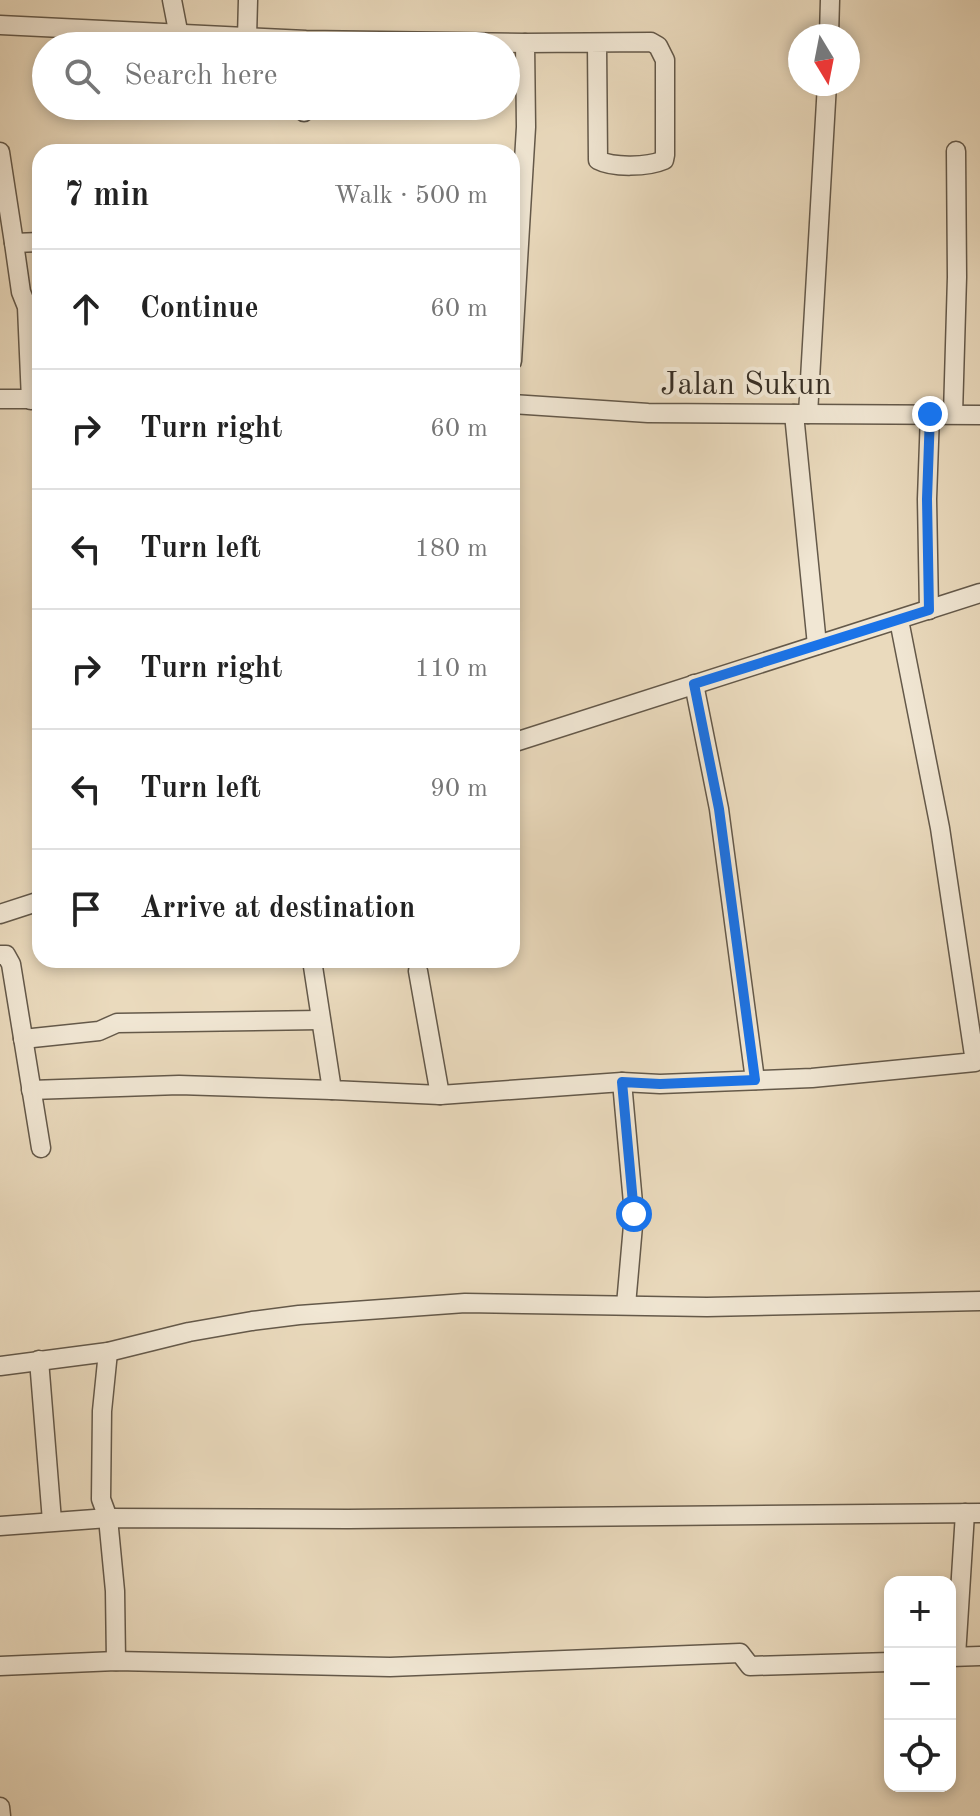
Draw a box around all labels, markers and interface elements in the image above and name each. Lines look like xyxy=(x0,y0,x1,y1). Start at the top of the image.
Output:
north arrow xyxy=(788,24,860,96)
search box xyxy=(32,32,520,120)
icon: search xyxy=(60,54,104,98)
text: Search here xyxy=(124,61,278,91)
text: 7 min xyxy=(64,179,149,213)
text: Walk · 500 m xyxy=(334,183,488,209)
icon: ahead xyxy=(64,287,108,331)
text: Continue xyxy=(140,294,259,324)
text: 60 m xyxy=(430,296,488,322)
street label: Jalan Sukun xyxy=(660,370,832,402)
route end xyxy=(912,396,948,432)
icon: right xyxy=(64,407,108,451)
text: Turn right xyxy=(140,414,282,444)
text: 60 m xyxy=(430,416,488,442)
icon: left xyxy=(64,527,108,571)
text: Turn left xyxy=(140,534,261,564)
text: 180 m xyxy=(415,536,488,562)
icon: right xyxy=(64,647,108,691)
text: Turn right xyxy=(140,654,282,684)
text: 110 m xyxy=(415,656,488,682)
icon: left xyxy=(64,767,108,811)
text: Turn left xyxy=(140,774,261,804)
text: 90 m xyxy=(430,776,488,802)
icon: arrive xyxy=(64,887,108,931)
text: Arrive at destination xyxy=(140,894,415,924)
route start xyxy=(616,1196,652,1232)
map controls xyxy=(884,1576,956,1792)
button: + xyxy=(884,1576,956,1648)
button: − xyxy=(884,1648,956,1720)
button: locate xyxy=(884,1720,956,1792)

